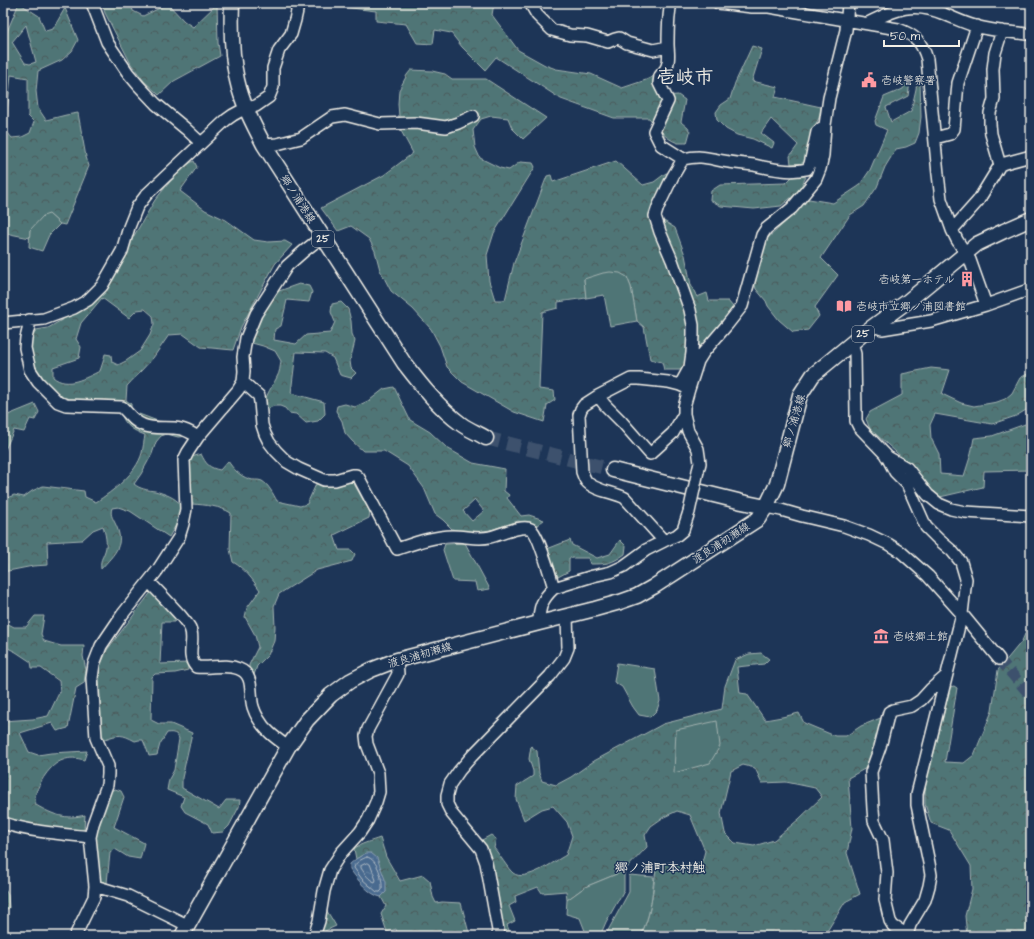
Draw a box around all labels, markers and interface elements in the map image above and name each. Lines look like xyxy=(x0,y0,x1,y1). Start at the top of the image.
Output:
scale bar xyxy=(884,22,959,48)
text: 50 m xyxy=(890,28,921,45)
district label: 壱岐市 xyxy=(656,64,714,91)
public building icon: 壱岐警察署 xyxy=(860,71,878,89)
place label: 壱岐警察署 xyxy=(881,73,936,88)
street label: 郷ノ浦港線 xyxy=(277,172,319,226)
road number: 25 xyxy=(312,231,334,247)
building icon: 壱岐第一ホテル xyxy=(958,270,976,288)
place label: 壱岐第一ホテル xyxy=(878,272,955,287)
library icon: 壱岐市立郷ノ浦図書館 xyxy=(835,297,853,315)
place label: 壱岐市立郷ノ浦図書館 xyxy=(856,299,966,314)
road number: 25 xyxy=(852,326,874,342)
street label: 郷ノ浦港線 xyxy=(779,392,809,450)
street label: 渡良浦初瀬線 xyxy=(689,519,753,567)
museum icon: 壱岐郷土館 xyxy=(872,627,890,645)
place label: 壱岐郷土館 xyxy=(893,629,948,644)
street label: 渡良浦初瀬線 xyxy=(386,639,454,671)
district label: 郷ノ浦町本村触 xyxy=(614,859,706,877)

